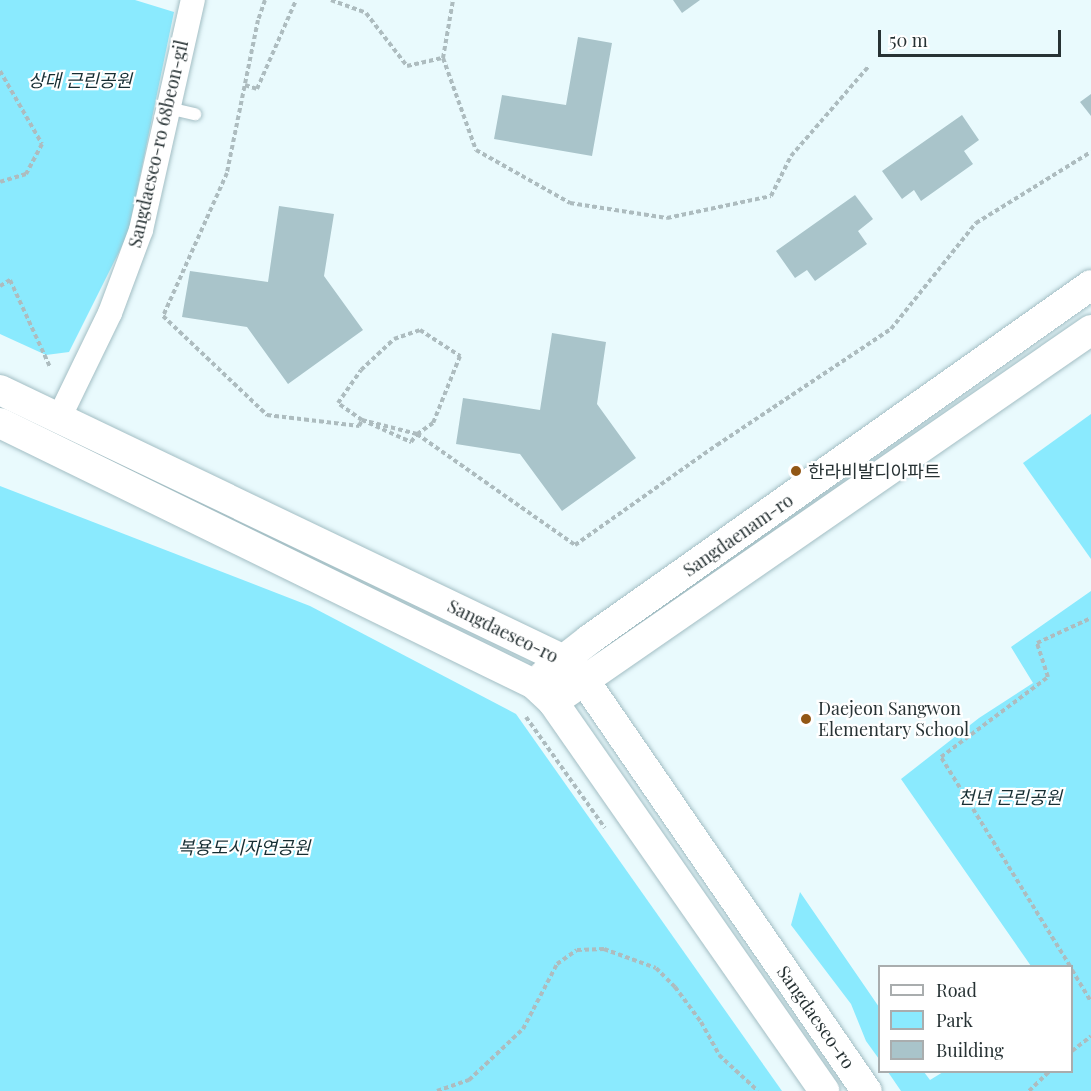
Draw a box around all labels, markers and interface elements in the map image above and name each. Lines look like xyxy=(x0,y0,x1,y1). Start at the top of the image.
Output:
scale bar xyxy=(881,18,1064,56)
text: 50 m xyxy=(889,28,928,52)
street label: Sangdaeseo-ro 68beon-gil xyxy=(124,38,192,250)
park label: 상대 근린공원 xyxy=(28,69,132,91)
place label: 한라비발디아파트 xyxy=(808,460,940,482)
marker: 한라비발디아파트 xyxy=(789,464,803,478)
street label: Sangdaenam-ro xyxy=(679,489,797,581)
street label: Sangdaeseo-ro xyxy=(444,595,562,667)
place label: Daejeon Sangwon Elementary School xyxy=(818,698,970,740)
marker: Daejeon Sangwon Elementary School xyxy=(799,712,813,726)
park label: 천년 근린공원 xyxy=(958,786,1062,808)
park label: 복용도시자연공원 xyxy=(178,836,310,858)
street label: Sangdaeseo-ro xyxy=(773,961,859,1073)
legend xyxy=(878,965,1073,1073)
text: Road xyxy=(936,978,977,1002)
text: Park xyxy=(936,1008,973,1032)
text: Building xyxy=(936,1038,1004,1062)

